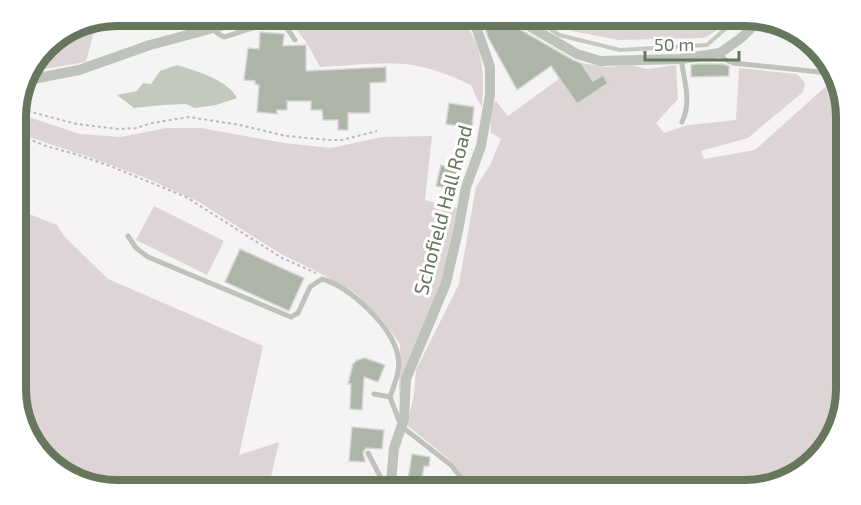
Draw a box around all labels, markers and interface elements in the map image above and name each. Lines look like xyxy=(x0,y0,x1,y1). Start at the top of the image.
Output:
scale bar xyxy=(645,24,740,62)
text: 50 m xyxy=(654,33,694,55)
street label: Schofield Hall Road xyxy=(408,122,476,297)

